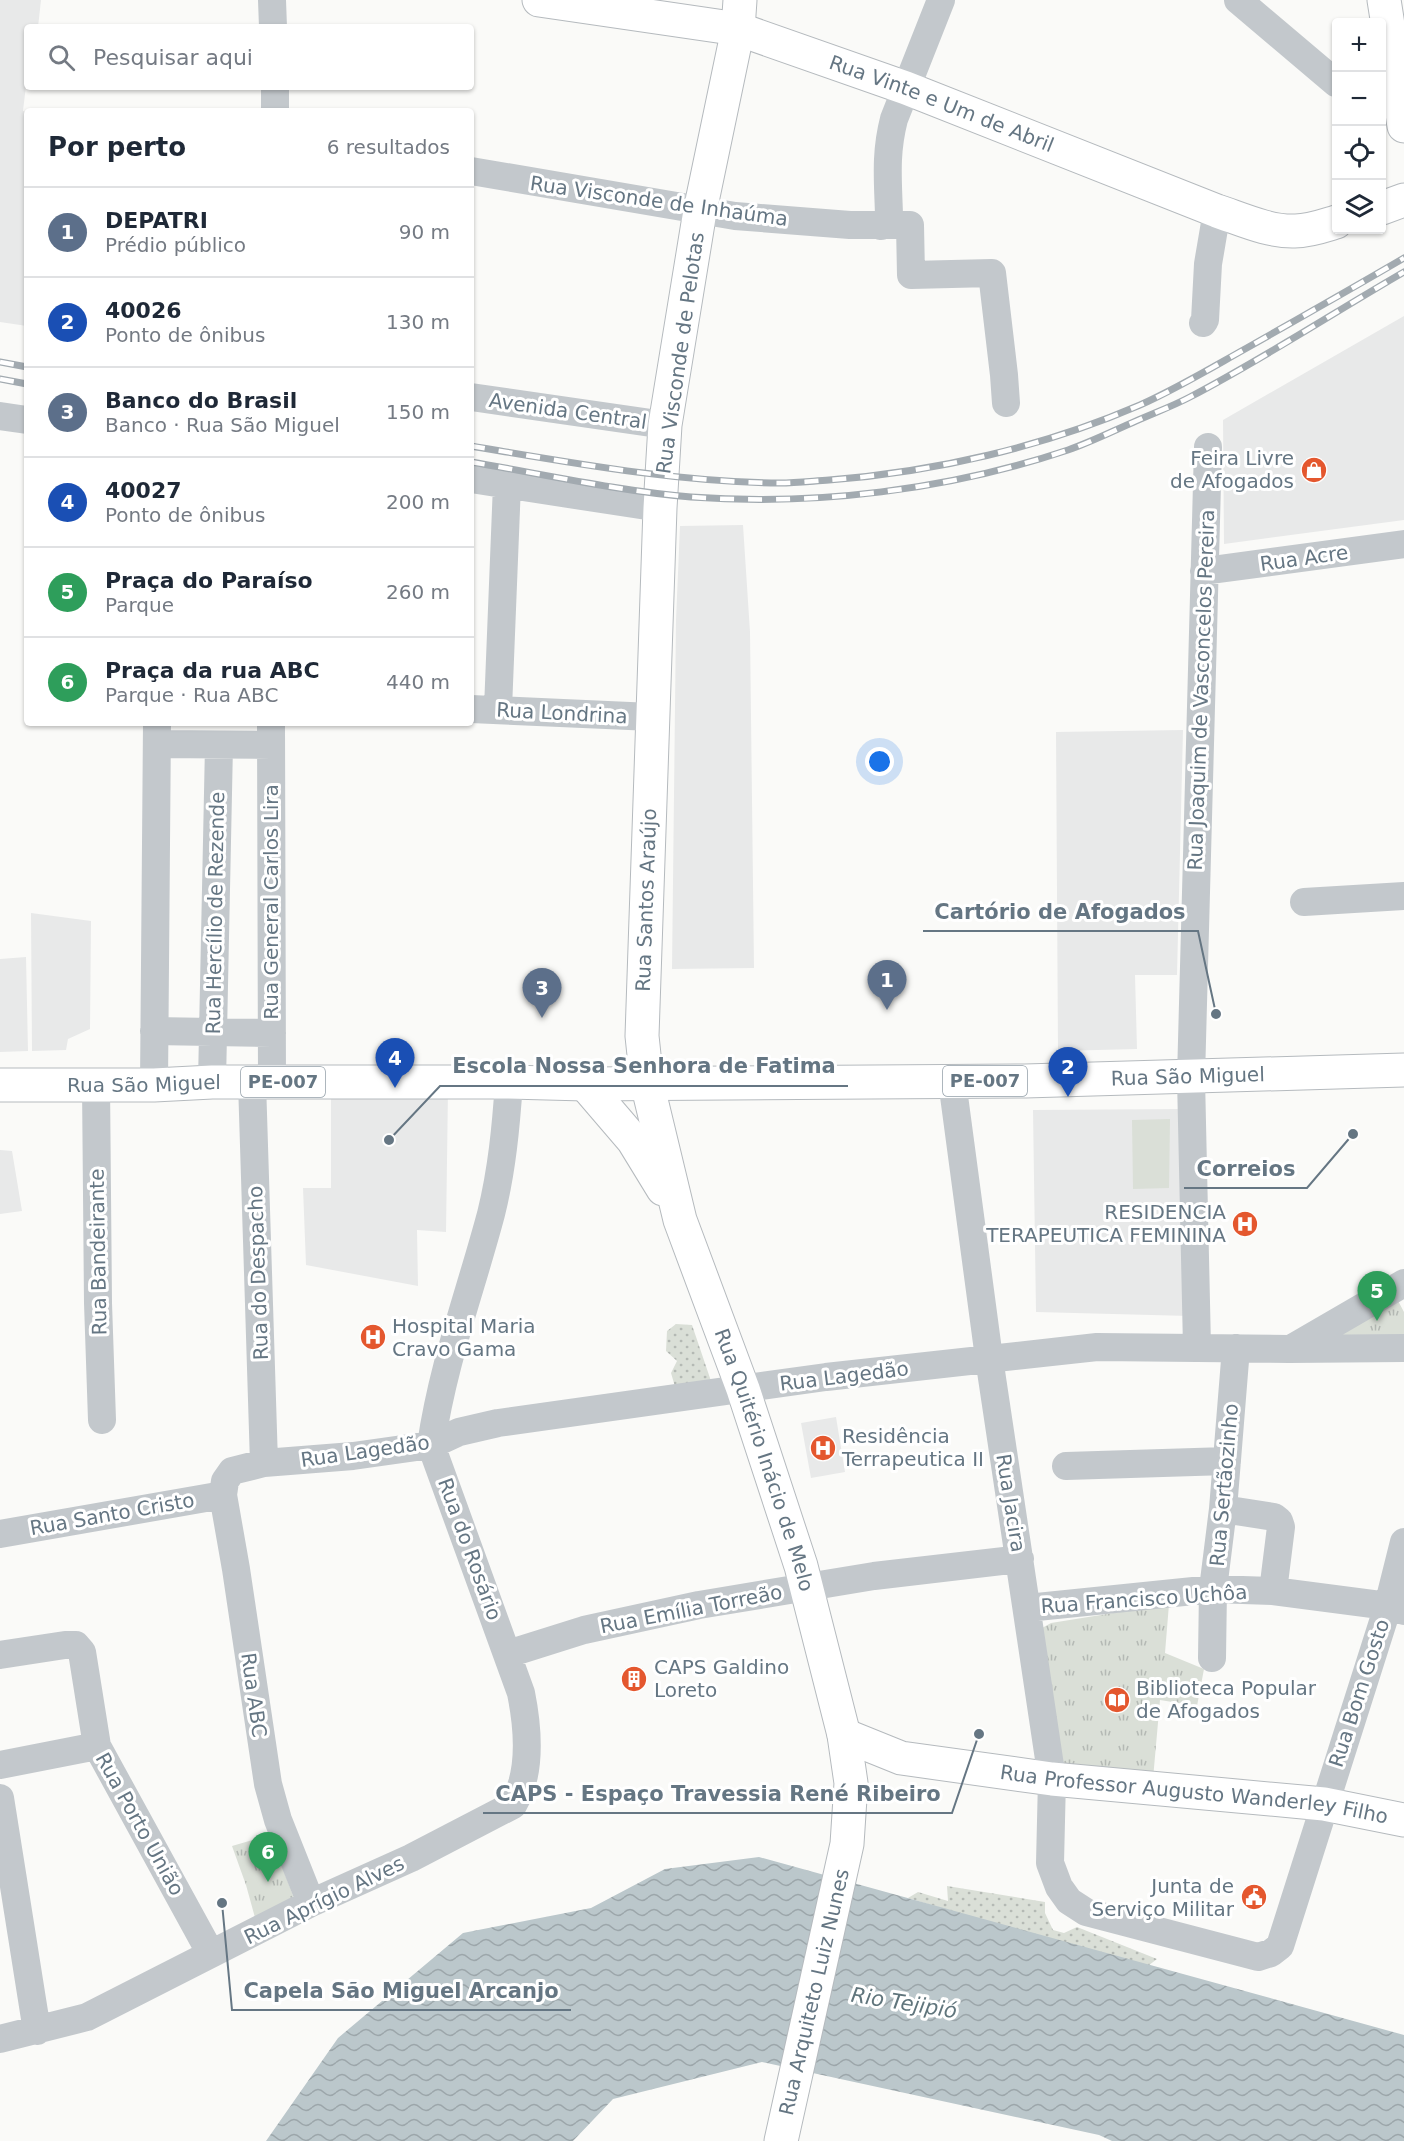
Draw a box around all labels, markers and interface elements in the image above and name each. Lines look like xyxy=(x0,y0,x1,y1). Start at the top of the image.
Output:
map controls xyxy=(1332,18,1386,234)
button: + xyxy=(1332,18,1386,72)
search box xyxy=(24,24,474,90)
icon: search xyxy=(45,41,78,74)
text: Pesquisar aqui xyxy=(93,45,253,70)
street label: Rua Vinte e Um de Abril xyxy=(826,50,1057,157)
button: − xyxy=(1332,72,1386,126)
button: locate xyxy=(1332,126,1386,180)
text: Por perto xyxy=(48,132,186,162)
text: 6 resultados xyxy=(327,135,450,159)
street label: Rua Visconde de Inhaúma xyxy=(529,171,789,231)
button: layers xyxy=(1332,180,1386,234)
text: DEPATRI xyxy=(105,208,208,233)
text: 1 xyxy=(61,220,74,244)
text: 90 m xyxy=(399,220,450,244)
street label: Rua Visconde de Pelotas xyxy=(651,230,709,476)
text: Prédio público xyxy=(105,233,246,257)
text: 40026 xyxy=(105,298,182,323)
text: 2 xyxy=(61,310,74,334)
text: 130 m xyxy=(386,310,450,334)
text: Ponto de ônibus xyxy=(105,323,265,347)
text: Banco do Brasil xyxy=(105,388,297,413)
street label: Avenida Central xyxy=(488,388,648,434)
text: 3 xyxy=(61,400,74,424)
text: 150 m xyxy=(386,400,450,424)
text: Banco · Rua São Miguel xyxy=(105,413,340,437)
place label: Feira Livre de Afogados xyxy=(1170,446,1294,493)
shop icon: Feira Livre de Afogados xyxy=(1299,455,1329,485)
text: 40027 xyxy=(105,478,182,503)
text: 4 xyxy=(61,490,74,514)
text: 200 m xyxy=(386,490,450,514)
text: Ponto de ônibus xyxy=(105,503,265,527)
street label: Rua Joaquim de Vasconcelos Pereira xyxy=(1183,509,1219,871)
street label: Rua Acre xyxy=(1258,540,1350,576)
text: Praça do Paraíso xyxy=(105,568,313,593)
text: 5 xyxy=(61,580,74,604)
text: 260 m xyxy=(386,580,450,604)
text: Parque xyxy=(105,593,174,617)
text: Praça da rua ABC xyxy=(105,658,320,683)
text: 6 xyxy=(61,670,74,694)
text: 440 m xyxy=(386,670,450,694)
text: Parque · Rua ABC xyxy=(105,683,278,707)
street label: Rua Londrina xyxy=(496,698,628,728)
your location xyxy=(865,747,894,776)
street label: Rua General Carlos Lira xyxy=(259,784,283,1020)
street label: Rua Hercílio de Rezende xyxy=(201,791,229,1035)
street label: Rua Santos Araújo xyxy=(631,808,661,992)
callout: Cartório de Afogados xyxy=(923,892,1198,931)
text: Cartório de Afogados xyxy=(934,900,1186,924)
pin: 1 xyxy=(868,960,906,1010)
pin: 3 xyxy=(522,968,562,1018)
pin: 4 xyxy=(376,1038,414,1088)
callout: Escola Nossa Senhora de Fatima xyxy=(440,1047,848,1086)
pin: 2 xyxy=(1048,1048,1088,1097)
text: Escola Nossa Senhora de Fatima xyxy=(452,1054,836,1078)
street label: Rua São Miguel xyxy=(1111,1062,1265,1091)
road number: PE-007 xyxy=(943,1066,1027,1096)
road number: PE-007 xyxy=(241,1067,325,1097)
street label: Rua São Miguel xyxy=(67,1070,221,1097)
callout: Correios xyxy=(1184,1149,1307,1188)
text: Correios xyxy=(1197,1157,1295,1181)
street label: Rua Bandeirante xyxy=(85,1168,111,1336)
street label: Rua do Despacho xyxy=(243,1185,273,1361)
place label: RESIDENCIA TERAPEUTICA FEMININA xyxy=(985,1200,1226,1247)
hospital icon: RESIDENCIA TERAPEUTICA FEMININA xyxy=(1230,1209,1260,1239)
pin: 5 xyxy=(1358,1272,1396,1321)
place label: Hospital Maria Cravo Gama xyxy=(392,1314,536,1361)
hospital icon: Hospital Maria Cravo Gama xyxy=(358,1322,388,1352)
street label: Rua Quitério Inácio de Melo xyxy=(710,1325,819,1594)
street label: Rua Lagedão xyxy=(778,1356,910,1396)
street label: Rua Sertãozinho xyxy=(1205,1403,1243,1567)
place label: Residência Terrapeutica II xyxy=(841,1424,984,1471)
street label: Rua Lagedão xyxy=(299,1430,431,1472)
hospital icon: Residência Terrapeutica II xyxy=(808,1433,838,1463)
street label: Rua Jacira xyxy=(991,1452,1031,1554)
street label: Rua do Rosário xyxy=(433,1475,507,1623)
street label: Rua Santo Cristo xyxy=(28,1488,196,1540)
street label: Rua Emília Torreão xyxy=(598,1580,784,1638)
street label: Rua Francisco Uchôa xyxy=(1040,1580,1248,1618)
street label: Rua Bom Gosto xyxy=(1324,1616,1394,1770)
street label: Rua ABC xyxy=(236,1651,272,1739)
place label: CAPS Galdino Loreto xyxy=(654,1655,789,1702)
building icon: CAPS Galdino Loreto xyxy=(619,1664,649,1694)
place label: Biblioteca Popular de Afogados xyxy=(1136,1676,1317,1723)
library icon: Biblioteca Popular de Afogados xyxy=(1102,1685,1132,1715)
street label: Rua Porto União xyxy=(91,1748,189,1900)
street label: Rua Professor Augusto Wanderley Filho xyxy=(999,1760,1390,1829)
callout: CAPS - Espaço Travessia René Ribeiro xyxy=(483,1774,952,1813)
text: CAPS - Espaço Travessia René Ribeiro xyxy=(495,1782,941,1806)
pin: 6 xyxy=(248,1832,288,1882)
street label: Rua Aprígio Alves xyxy=(240,1851,408,1949)
street label: Rua Arquiteto Luiz Nunes xyxy=(774,1866,854,2118)
place label: Junta de Serviço Militar xyxy=(1092,1874,1235,1921)
public building icon: Junta de Serviço Militar xyxy=(1239,1882,1269,1912)
callout: Capela São Miguel Arcanjo xyxy=(232,1971,571,2010)
text: Capela São Miguel Arcanjo xyxy=(243,1979,559,2003)
water label: Rio Tejipió xyxy=(849,1983,959,2023)

